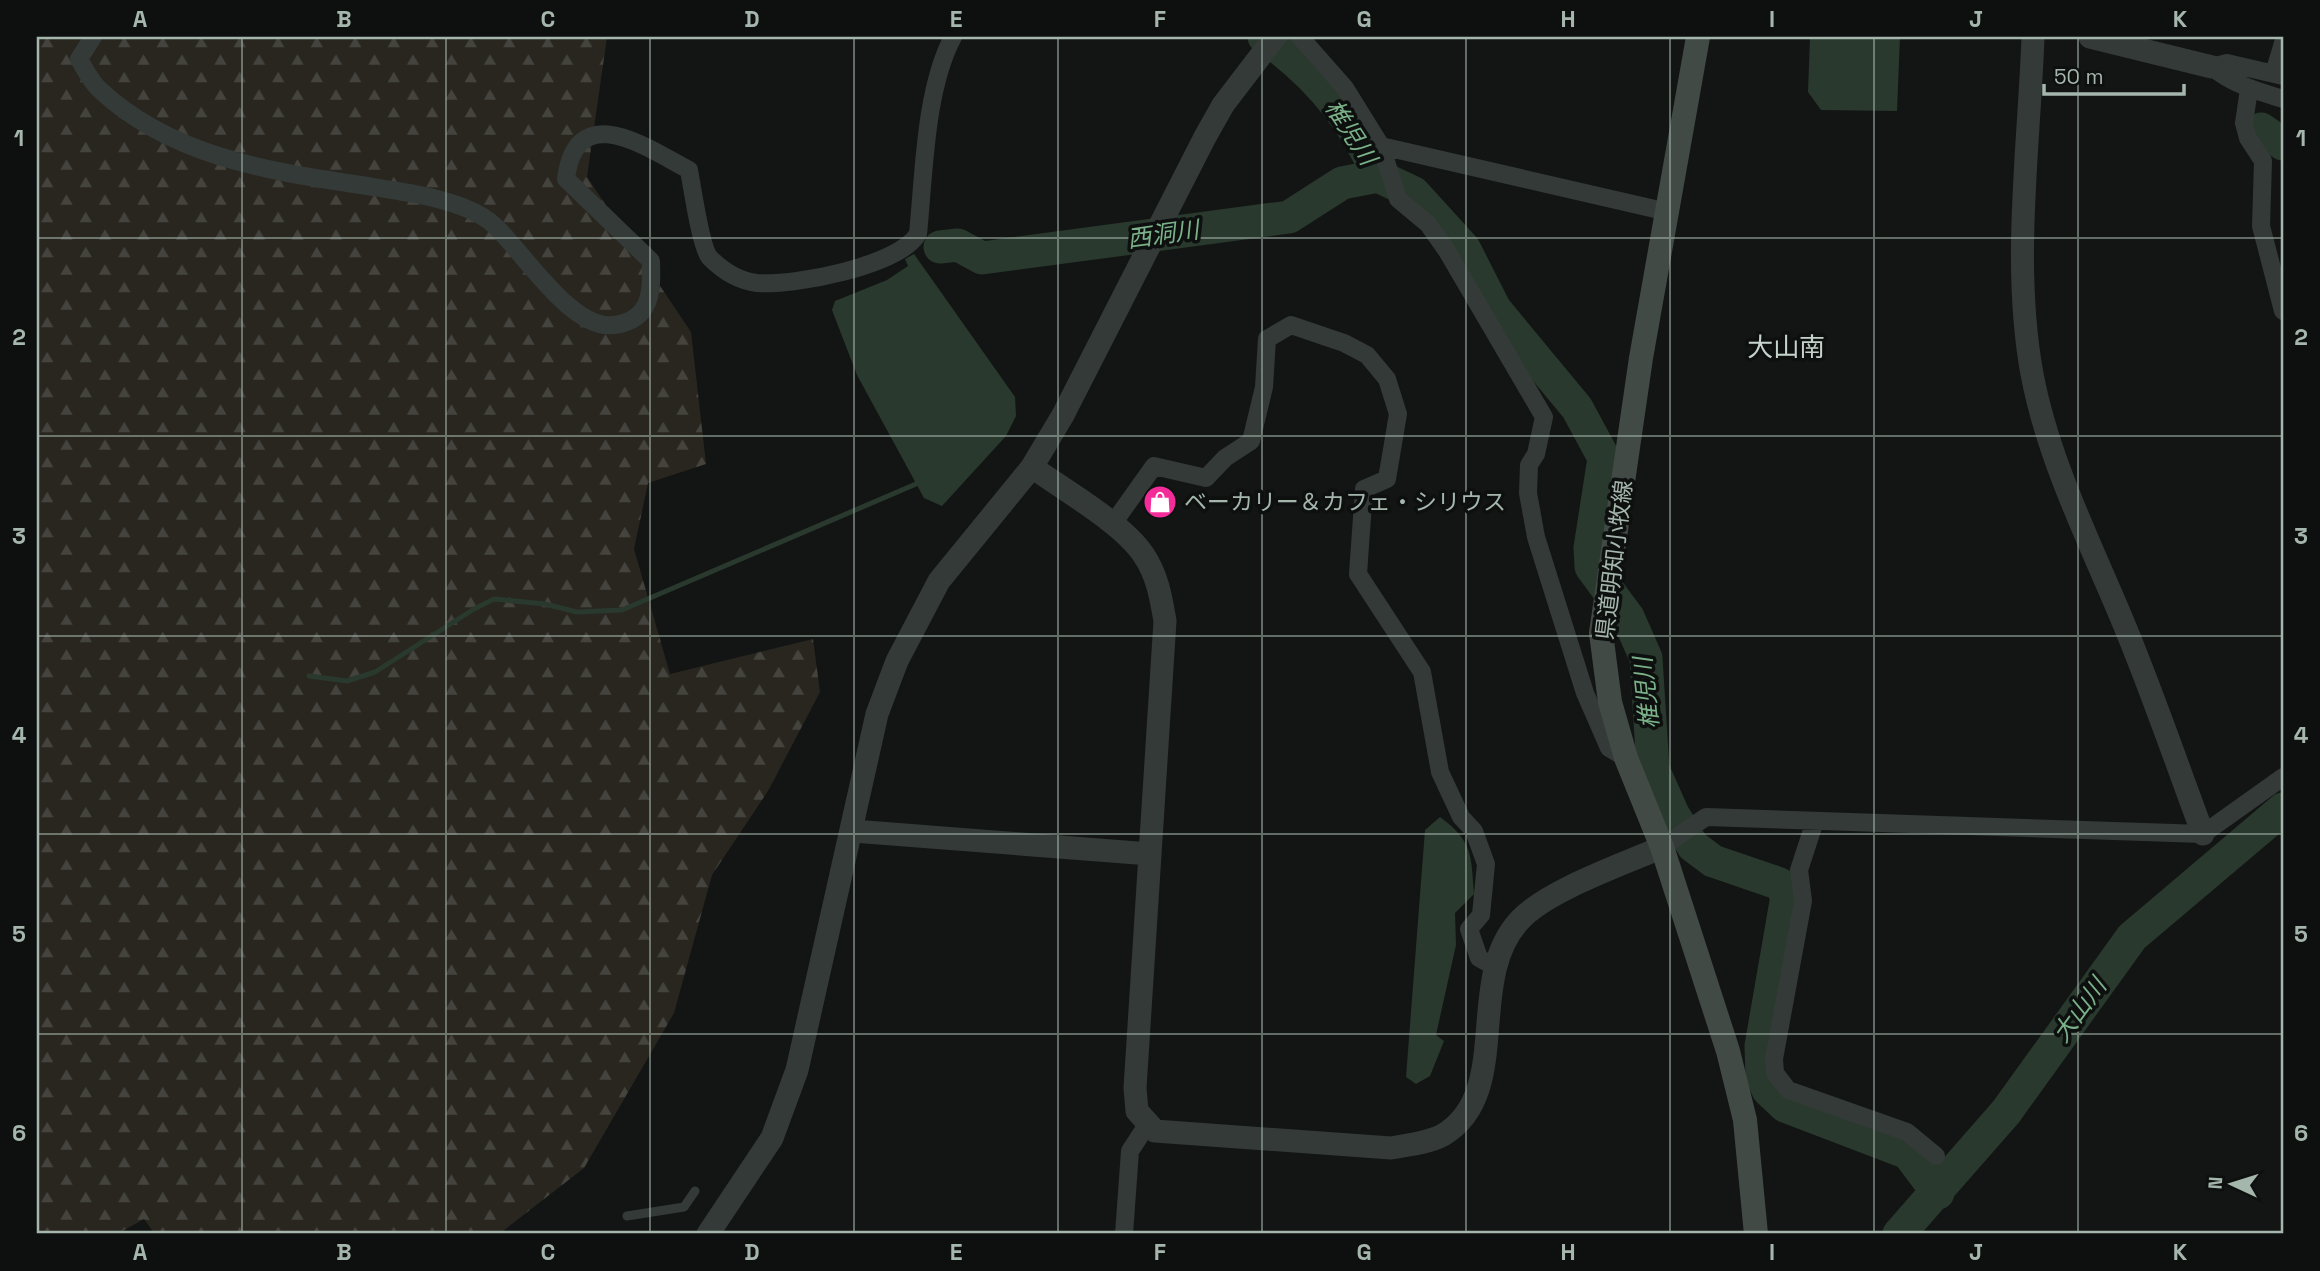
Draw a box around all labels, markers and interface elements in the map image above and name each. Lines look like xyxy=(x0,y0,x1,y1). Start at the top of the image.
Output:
text: A xyxy=(133,4,148,34)
text: B xyxy=(336,4,352,34)
text: C xyxy=(541,4,555,34)
text: D xyxy=(744,4,760,34)
text: E xyxy=(950,4,962,34)
text: F xyxy=(1154,4,1166,34)
text: G xyxy=(1356,4,1372,34)
text: H xyxy=(1560,4,1576,34)
text: I xyxy=(1769,4,1775,34)
text: J xyxy=(1969,4,1983,34)
text: K xyxy=(2173,4,2188,34)
scale bar xyxy=(2044,52,2184,96)
text: 50 m xyxy=(2054,63,2104,90)
water label: 椎児川 xyxy=(1318,93,1385,173)
text: 1 xyxy=(14,123,24,153)
text: 1 xyxy=(2296,123,2306,153)
water label: 西洞川 xyxy=(1125,213,1204,254)
text: 2 xyxy=(12,322,26,352)
text: 2 xyxy=(2294,322,2308,352)
district label: 大山南 xyxy=(1747,330,1825,364)
street label: 県道明知小牧線 xyxy=(1589,478,1639,642)
shop icon: ベーカリー＆カフェ・シリウス xyxy=(1141,483,1179,521)
place label: ベーカリー＆カフェ・シリウス xyxy=(1184,487,1506,517)
text: 3 xyxy=(12,521,26,551)
text: 3 xyxy=(2294,521,2308,551)
water label: 椎児川 xyxy=(1627,653,1665,730)
text: 4 xyxy=(12,720,27,750)
text: 4 xyxy=(2294,720,2309,750)
text: 5 xyxy=(12,919,26,949)
text: 5 xyxy=(2294,919,2308,949)
water label: 大山川 xyxy=(2045,969,2114,1048)
text: 6 xyxy=(12,1118,26,1148)
text: 6 xyxy=(2294,1118,2308,1148)
north arrow xyxy=(2198,1148,2268,1218)
text: N xyxy=(2203,1176,2228,1190)
text: A xyxy=(133,1237,148,1267)
text: B xyxy=(336,1237,352,1267)
text: C xyxy=(541,1237,555,1267)
text: D xyxy=(744,1237,760,1267)
text: E xyxy=(950,1237,962,1267)
text: F xyxy=(1154,1237,1166,1267)
text: G xyxy=(1356,1237,1372,1267)
text: H xyxy=(1560,1237,1576,1267)
text: I xyxy=(1769,1237,1775,1267)
text: J xyxy=(1969,1237,1983,1267)
text: K xyxy=(2173,1237,2188,1267)

